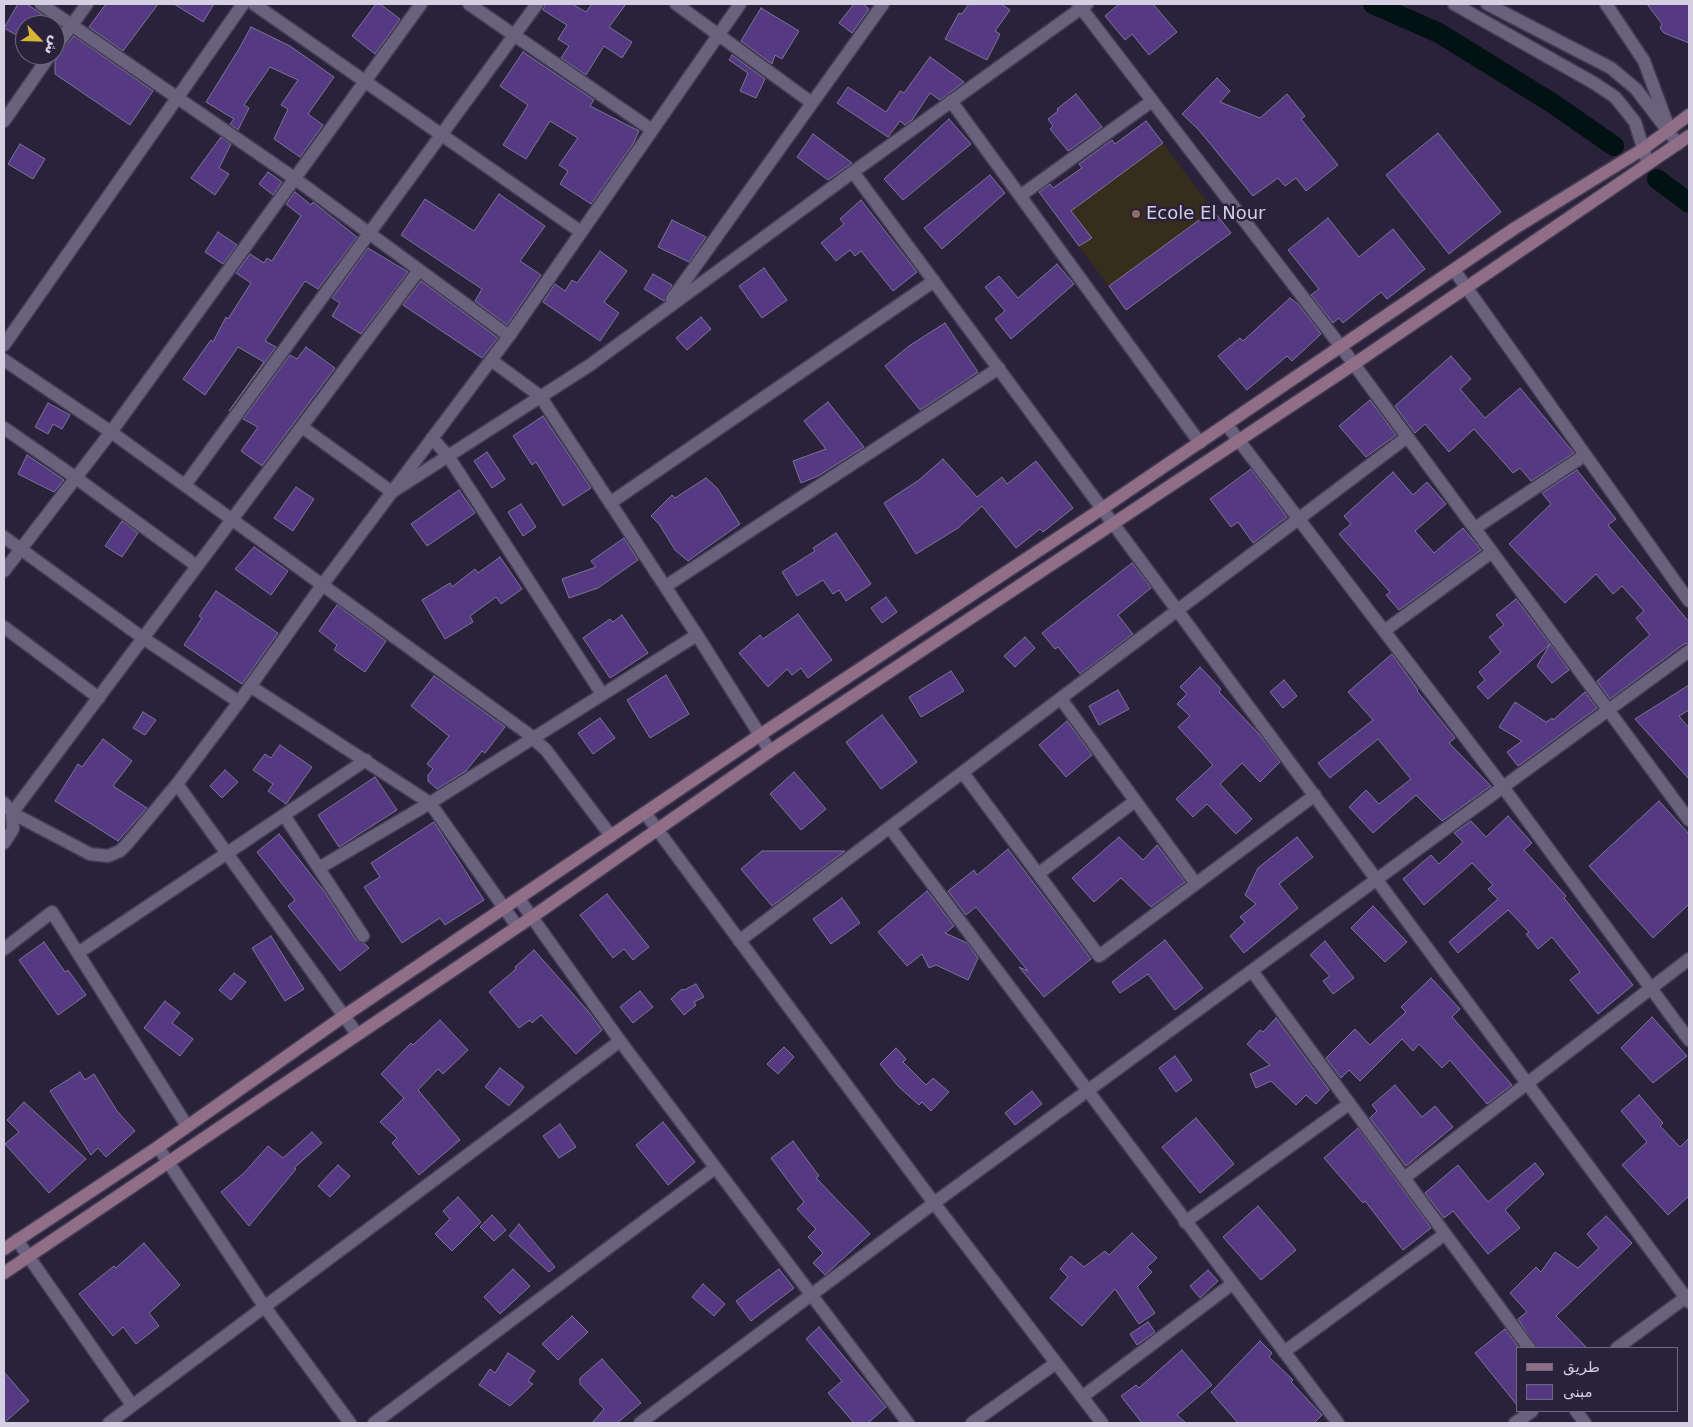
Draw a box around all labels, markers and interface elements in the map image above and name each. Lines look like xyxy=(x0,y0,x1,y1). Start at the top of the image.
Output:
north arrow xyxy=(15,15,65,65)
text: ش xyxy=(42,34,64,58)
place label: Ecole El Nour xyxy=(1146,203,1265,225)
marker: Ecole El Nour xyxy=(1130,208,1142,220)
legend xyxy=(1516,1347,1678,1412)
text: طريق xyxy=(1563,1358,1600,1376)
text: مبنى xyxy=(1563,1383,1593,1401)

